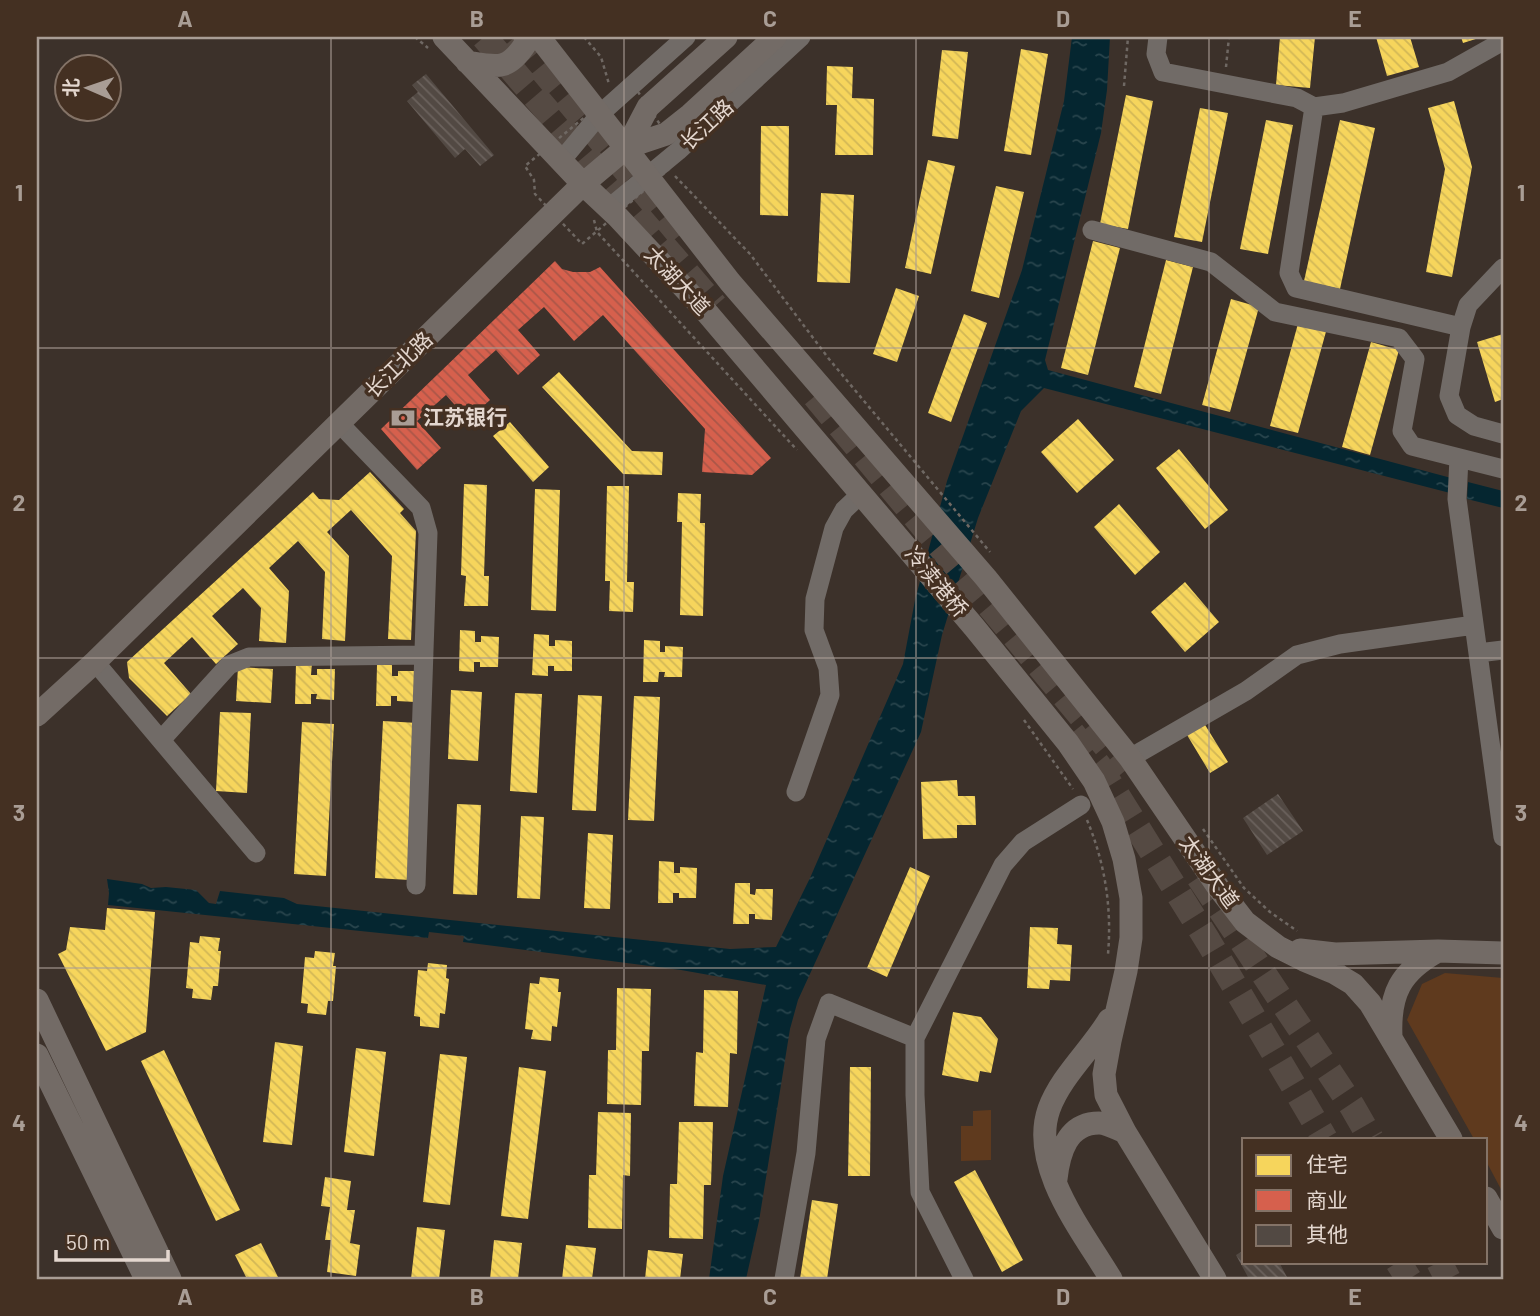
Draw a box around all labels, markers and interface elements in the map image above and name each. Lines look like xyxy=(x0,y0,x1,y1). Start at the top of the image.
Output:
text: A xyxy=(177,4,193,32)
text: B xyxy=(470,4,484,32)
text: C xyxy=(763,4,777,32)
text: D xyxy=(1056,4,1070,32)
text: E xyxy=(1348,4,1362,32)
north arrow xyxy=(52,52,122,122)
text: 北 xyxy=(59,77,82,97)
street label: 长江路 xyxy=(674,93,738,155)
text: 1 xyxy=(15,178,23,206)
text: 1 xyxy=(1517,178,1525,206)
street label: 太湖大道 xyxy=(640,241,716,319)
street label: 长江北路 xyxy=(359,326,437,402)
bank icon: 江苏银行 xyxy=(389,404,417,432)
place label: 江苏银行 xyxy=(423,404,507,429)
text: 2 xyxy=(13,488,25,516)
text: 2 xyxy=(1515,488,1527,516)
street label: 冷渎港桥 xyxy=(901,541,974,621)
text: 3 xyxy=(13,798,25,826)
text: 3 xyxy=(1515,798,1527,826)
street label: 太湖大道 xyxy=(1175,830,1245,912)
text: 4 xyxy=(12,1108,26,1136)
text: 4 xyxy=(1514,1108,1528,1136)
legend xyxy=(1242,1138,1488,1264)
text: 住宅 xyxy=(1306,1151,1348,1176)
text: 商业 xyxy=(1306,1187,1348,1212)
scale bar xyxy=(56,1218,168,1262)
text: 其他 xyxy=(1306,1221,1348,1246)
text: 50 m xyxy=(66,1229,110,1254)
text: A xyxy=(177,1282,193,1310)
text: B xyxy=(470,1282,484,1310)
text: C xyxy=(763,1282,777,1310)
text: D xyxy=(1056,1282,1070,1310)
text: E xyxy=(1348,1282,1362,1310)

